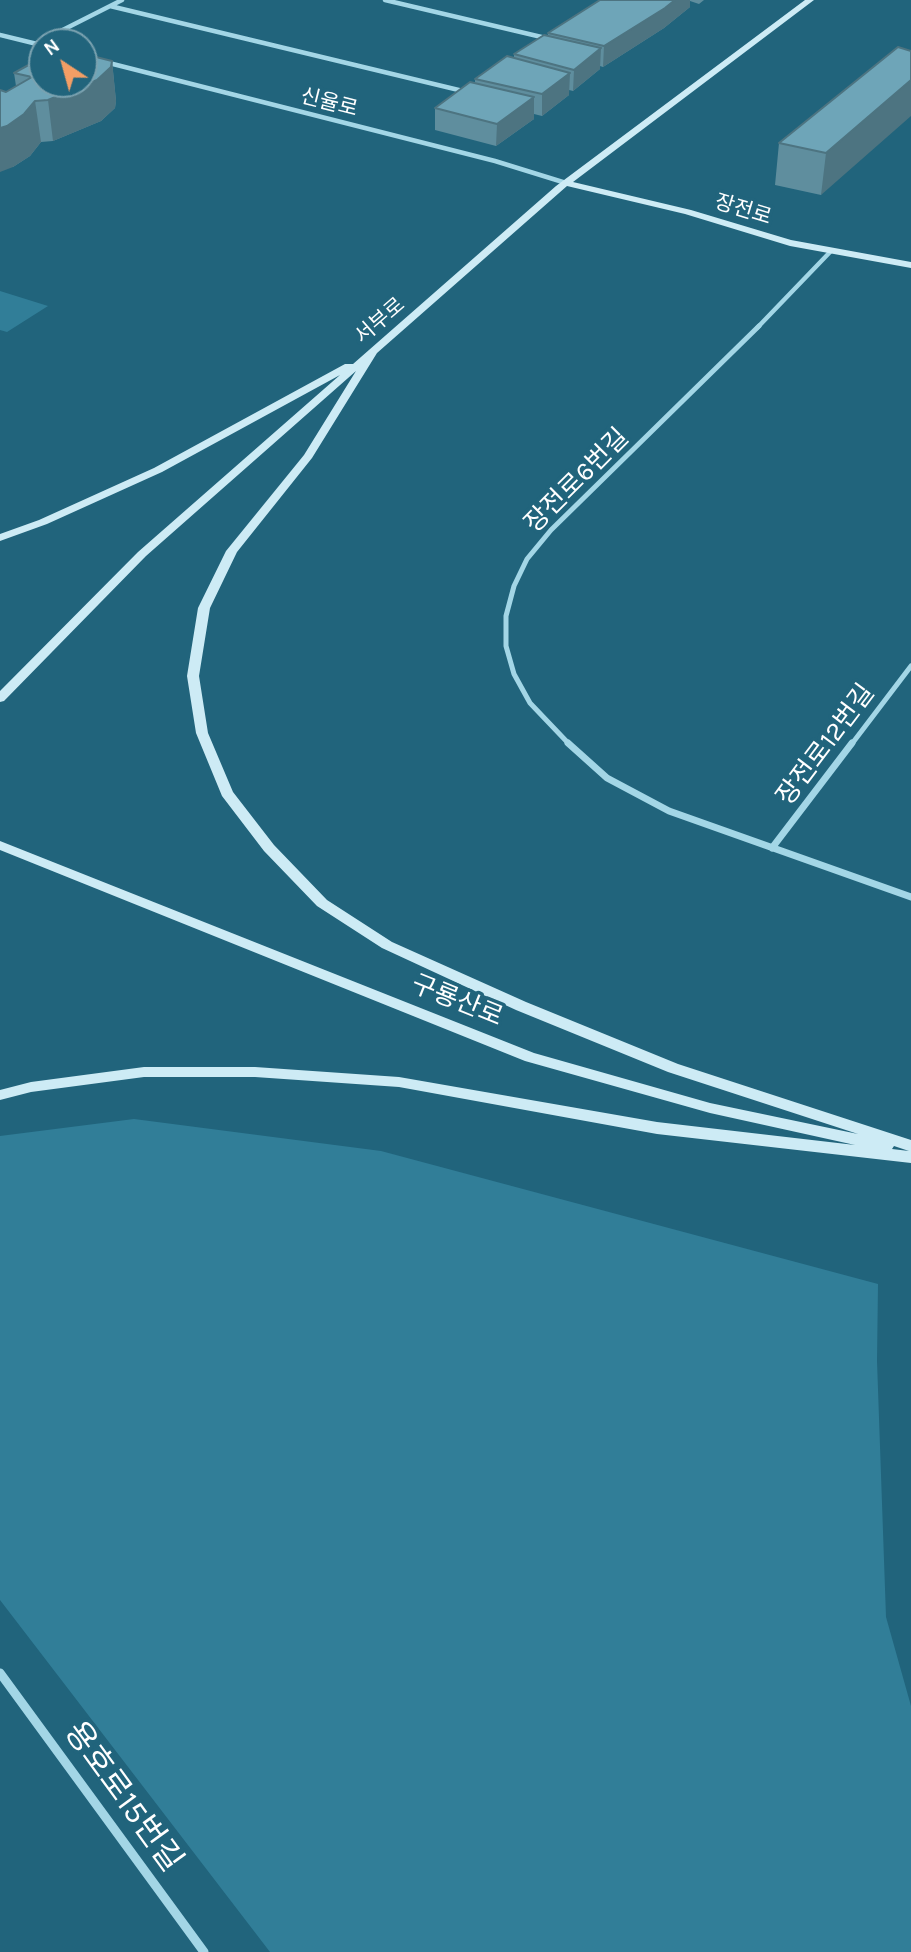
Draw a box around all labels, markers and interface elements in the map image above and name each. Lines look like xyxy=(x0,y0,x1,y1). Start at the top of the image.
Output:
north arrow xyxy=(28,28,98,98)
text: N xyxy=(40,35,64,61)
street label: 신율로 xyxy=(298,84,360,122)
street label: 장전로 xyxy=(712,189,774,231)
street label: 서부로 xyxy=(350,292,410,350)
street label: 장전로6번길 xyxy=(518,422,636,540)
street label: 장전로12번길 xyxy=(770,678,882,812)
street label: 구룡산로 xyxy=(407,969,507,1033)
street label: 용호로15번길 xyxy=(56,1715,190,1879)

